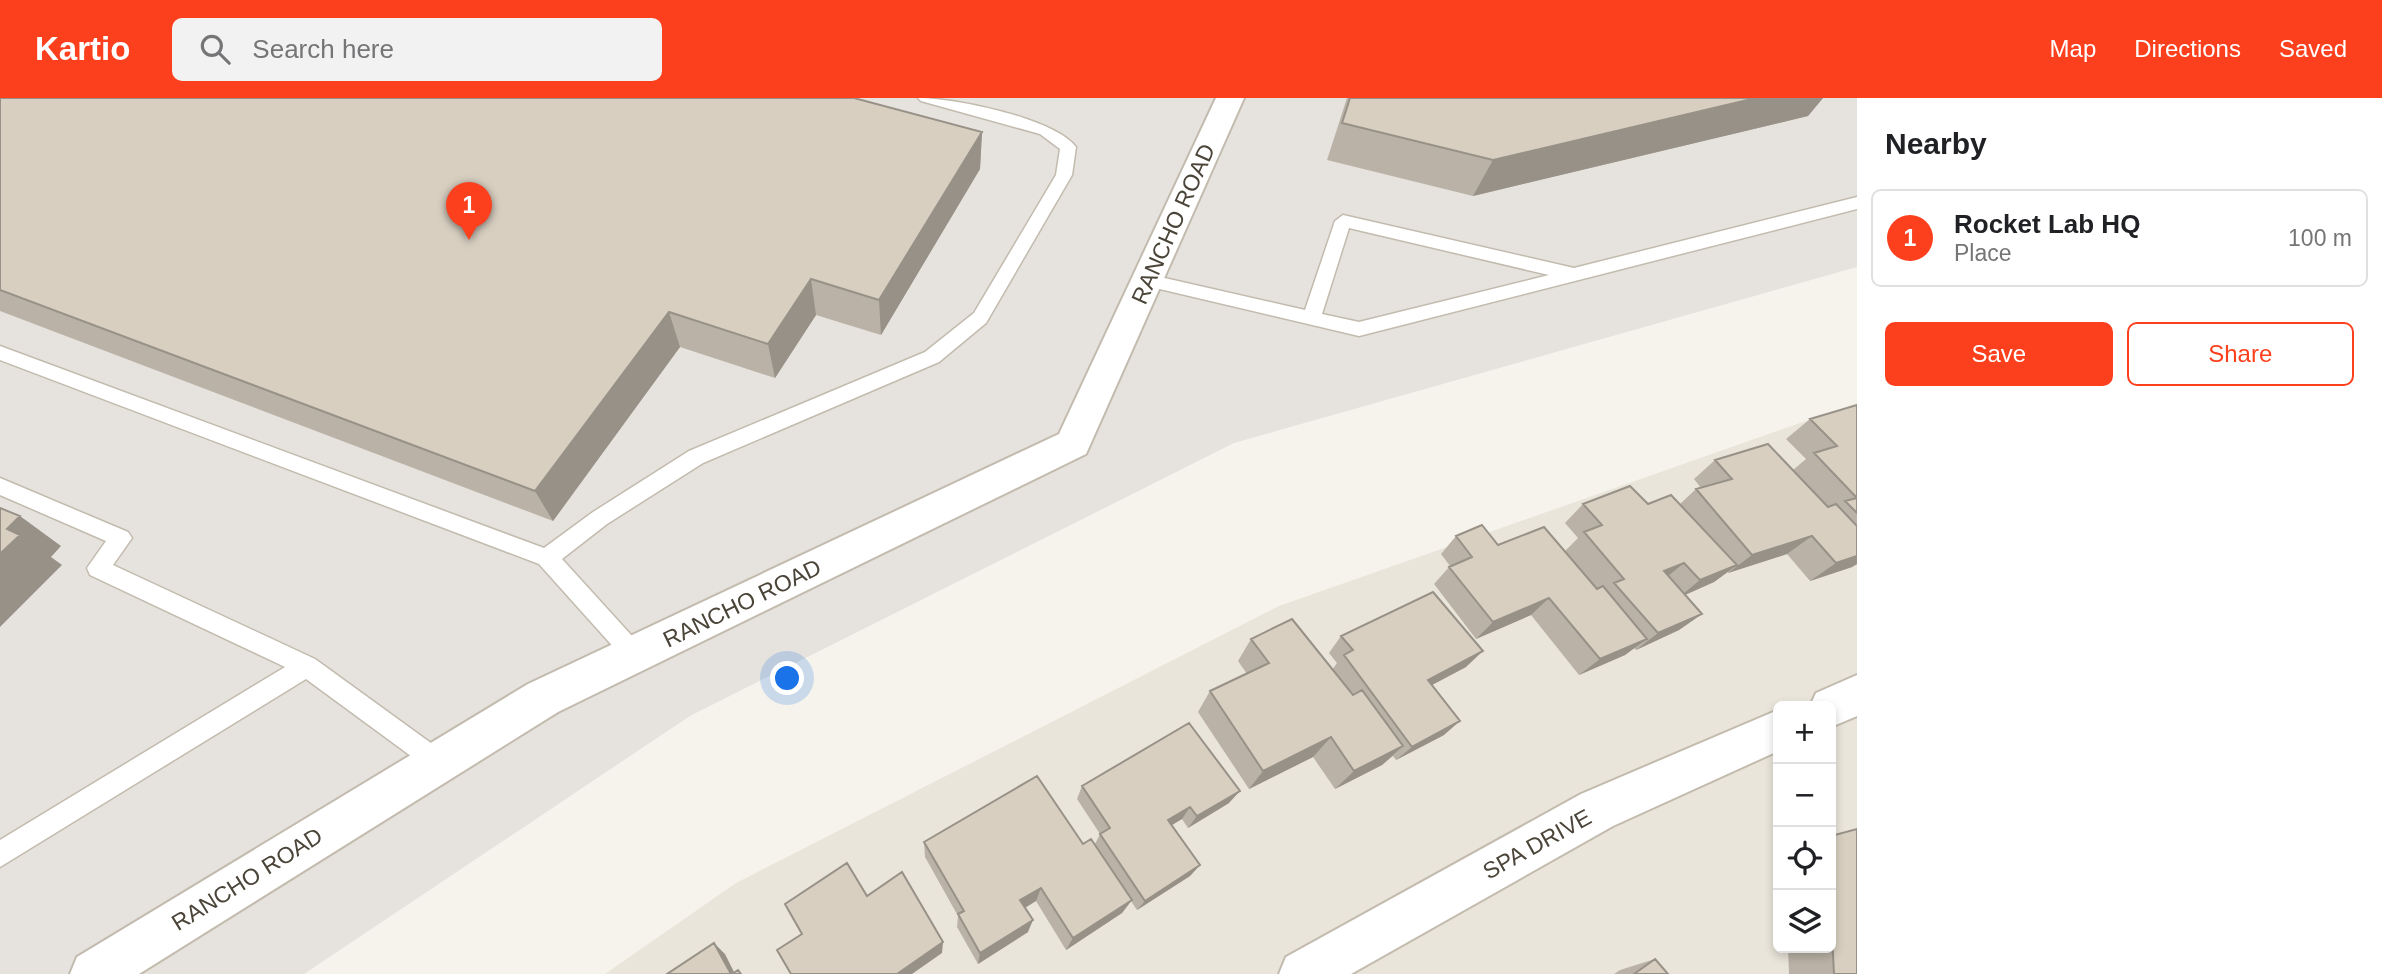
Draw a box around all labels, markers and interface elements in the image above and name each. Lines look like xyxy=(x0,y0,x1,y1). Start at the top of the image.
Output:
search box xyxy=(172,18,662,81)
text: Kartio xyxy=(35,30,130,67)
icon: search xyxy=(196,30,234,68)
text: Search here xyxy=(252,34,394,64)
text: Map xyxy=(2050,35,2096,62)
text: Directions xyxy=(2134,35,2241,62)
text: Saved xyxy=(2279,35,2347,62)
text: Nearby xyxy=(1885,127,1987,160)
street label: RANCHO ROAD xyxy=(1126,140,1220,308)
pin: 1 xyxy=(446,182,492,240)
text: Rocket Lab HQ xyxy=(1954,209,2140,239)
text: 1 xyxy=(1904,225,1916,251)
text: 100 m xyxy=(2288,225,2352,251)
text: Place xyxy=(1954,240,2012,266)
button: Save xyxy=(1885,322,2113,386)
button: Share xyxy=(2127,322,2354,386)
street label: RANCHO ROAD xyxy=(659,554,825,652)
your location xyxy=(770,661,804,695)
map controls xyxy=(1773,701,1836,953)
button: + xyxy=(1773,701,1836,764)
button: − xyxy=(1773,764,1836,827)
street label: SPA DRIVE xyxy=(1478,804,1596,884)
street label: RANCHO ROAD xyxy=(167,822,327,936)
button: locate xyxy=(1773,827,1836,890)
button: layers xyxy=(1773,890,1836,953)

